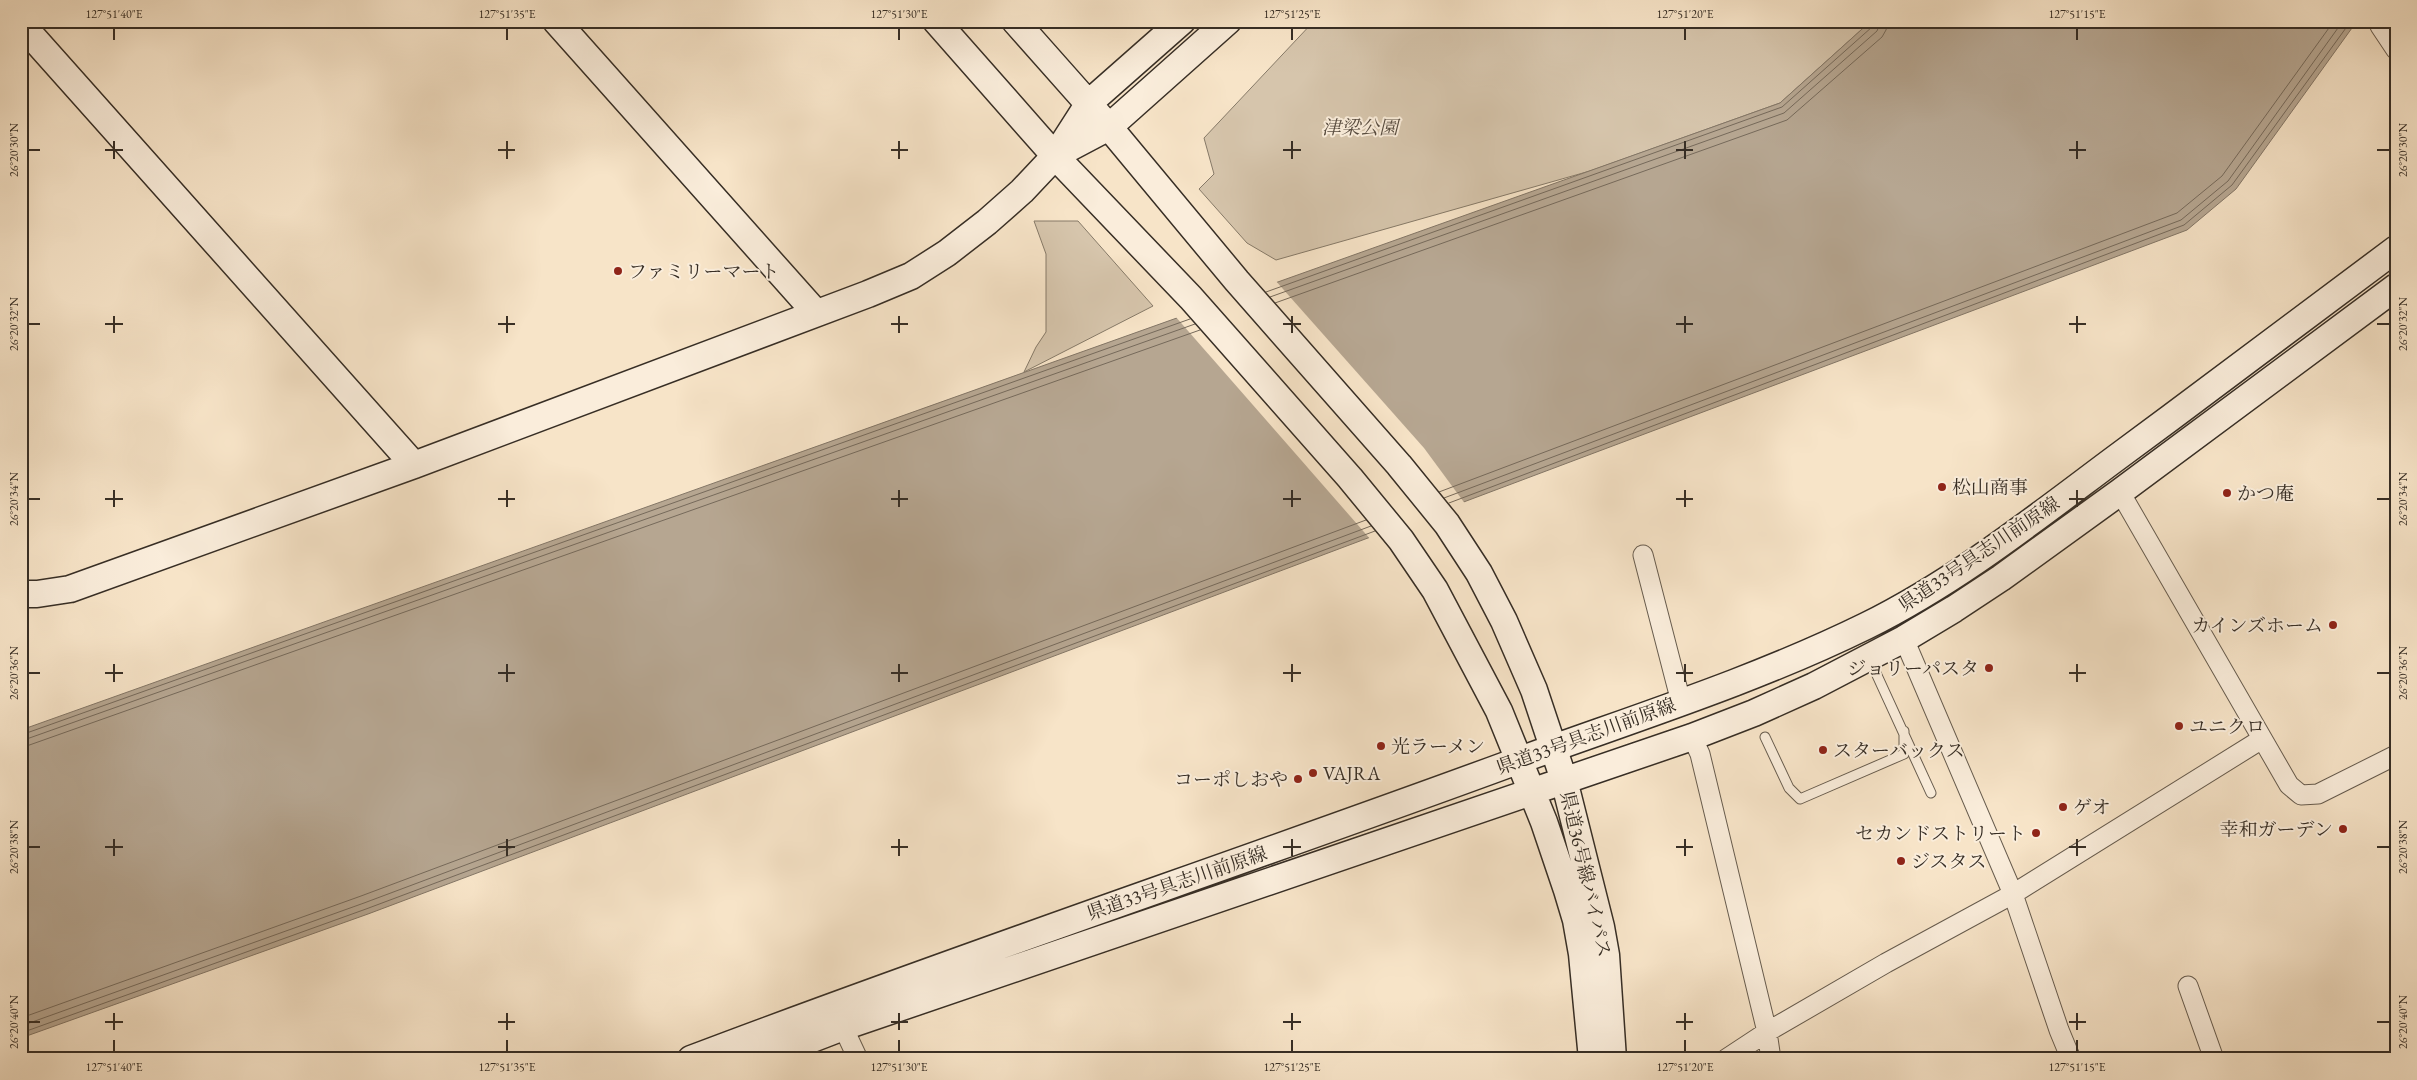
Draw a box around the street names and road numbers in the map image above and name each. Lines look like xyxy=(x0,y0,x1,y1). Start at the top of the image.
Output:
street label: 県道33号具志川前原線 xyxy=(1894,491,2064,617)
street label: 県道33号具志川前原線 xyxy=(1493,692,1679,780)
street label: 県道36号線バイパス xyxy=(1555,788,1617,960)
street label: 県道33号具志川前原線 xyxy=(1083,840,1271,926)

